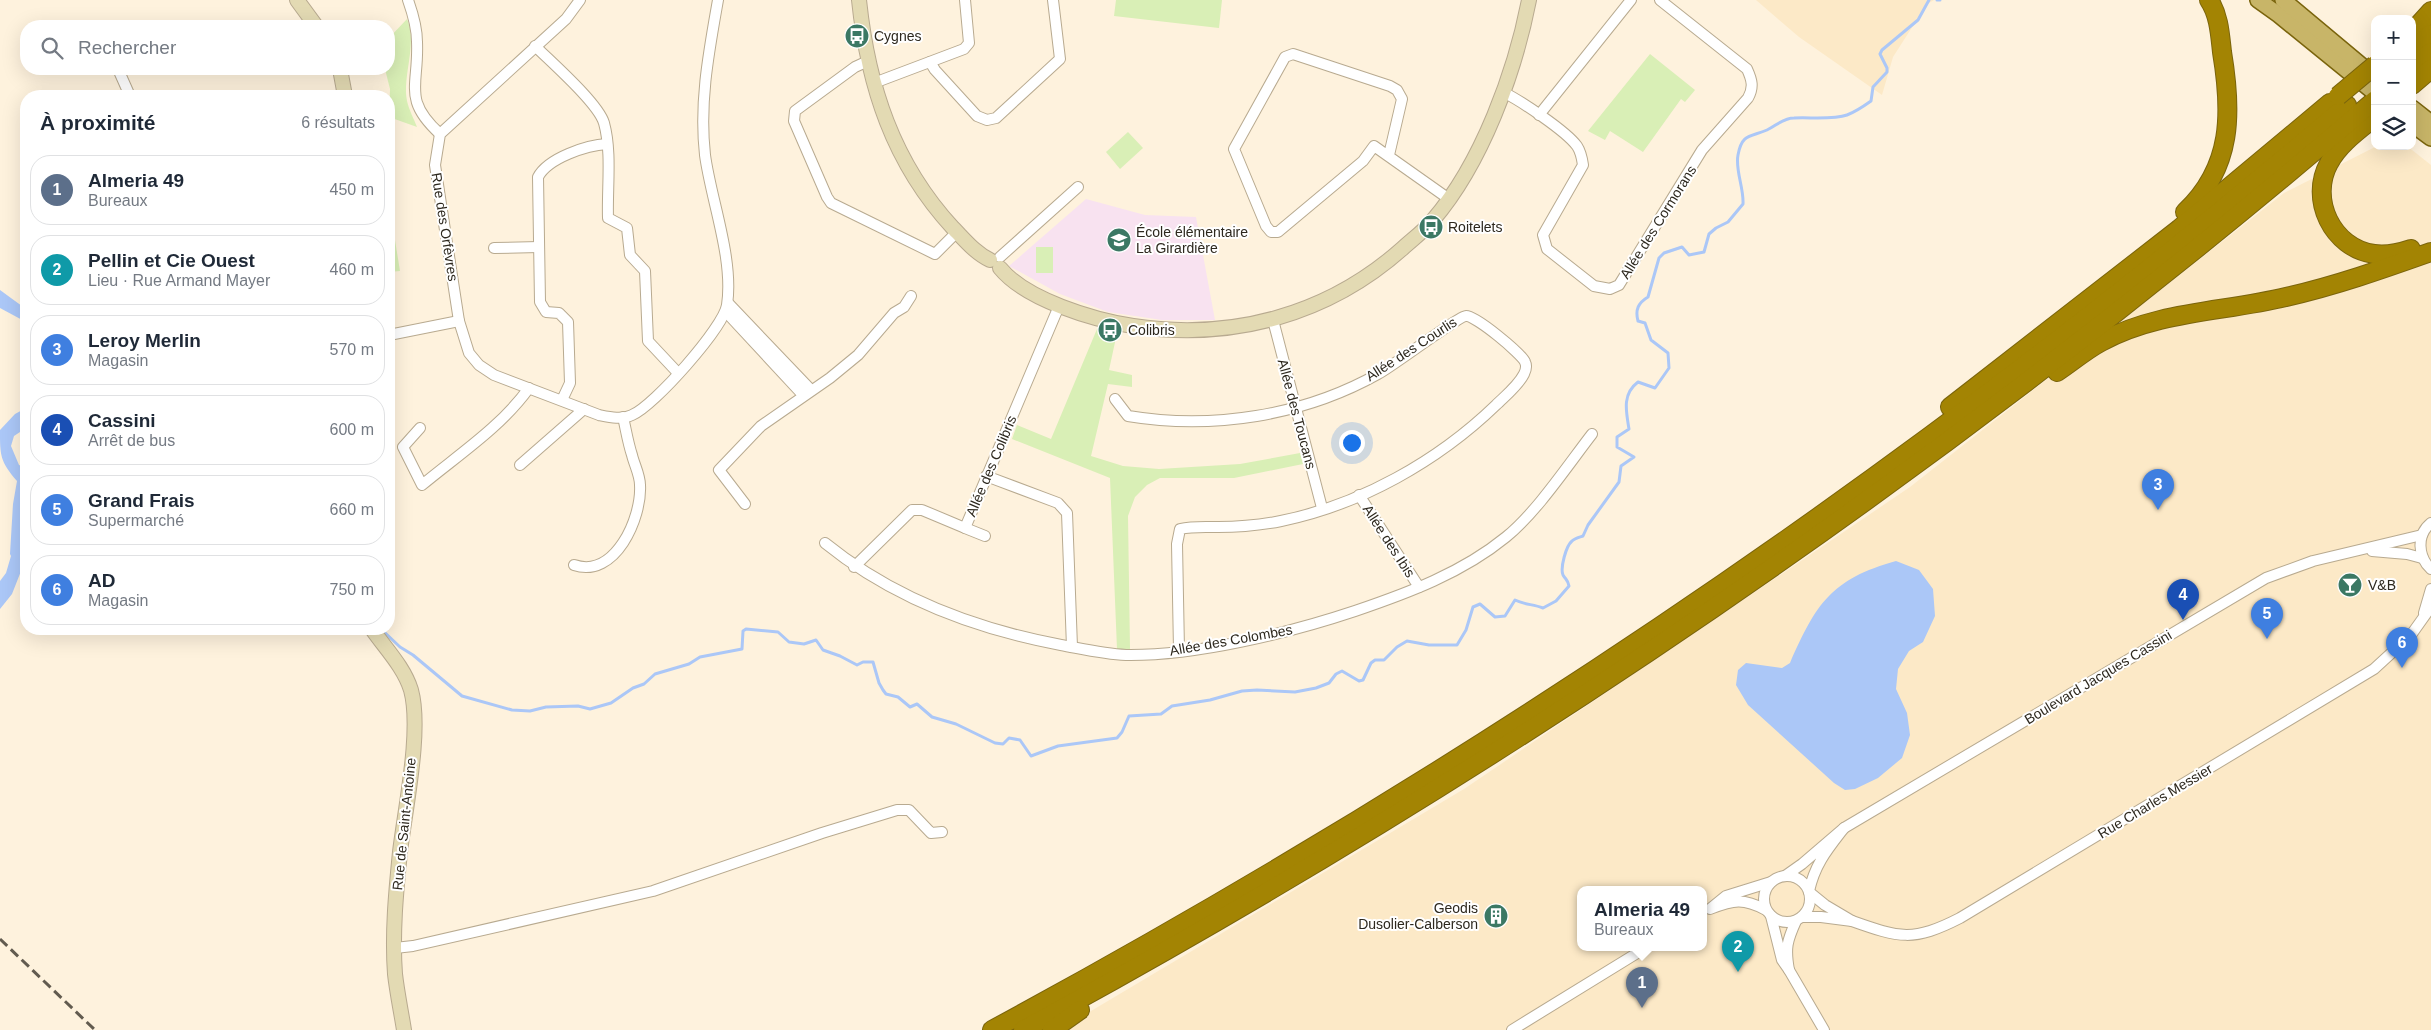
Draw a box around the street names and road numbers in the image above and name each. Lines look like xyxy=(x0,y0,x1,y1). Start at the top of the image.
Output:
street label: Allée des Cormorans xyxy=(1617,162,1699,282)
street label: Rue des Orfèvres xyxy=(429,172,461,282)
street label: Allée des Courlis xyxy=(1363,314,1459,384)
street label: Allée des Toucans xyxy=(1275,357,1319,471)
street label: Allée des Colibris xyxy=(963,413,1019,519)
street label: Allée des Ibis xyxy=(1360,502,1418,580)
street label: Allée des Colombes xyxy=(1168,621,1294,659)
street label: Boulevard Jacques Cassini xyxy=(2022,627,2174,727)
street label: Rue de Saint-Antoine xyxy=(389,757,419,891)
street label: Rue Charles Messier xyxy=(2095,760,2215,842)

